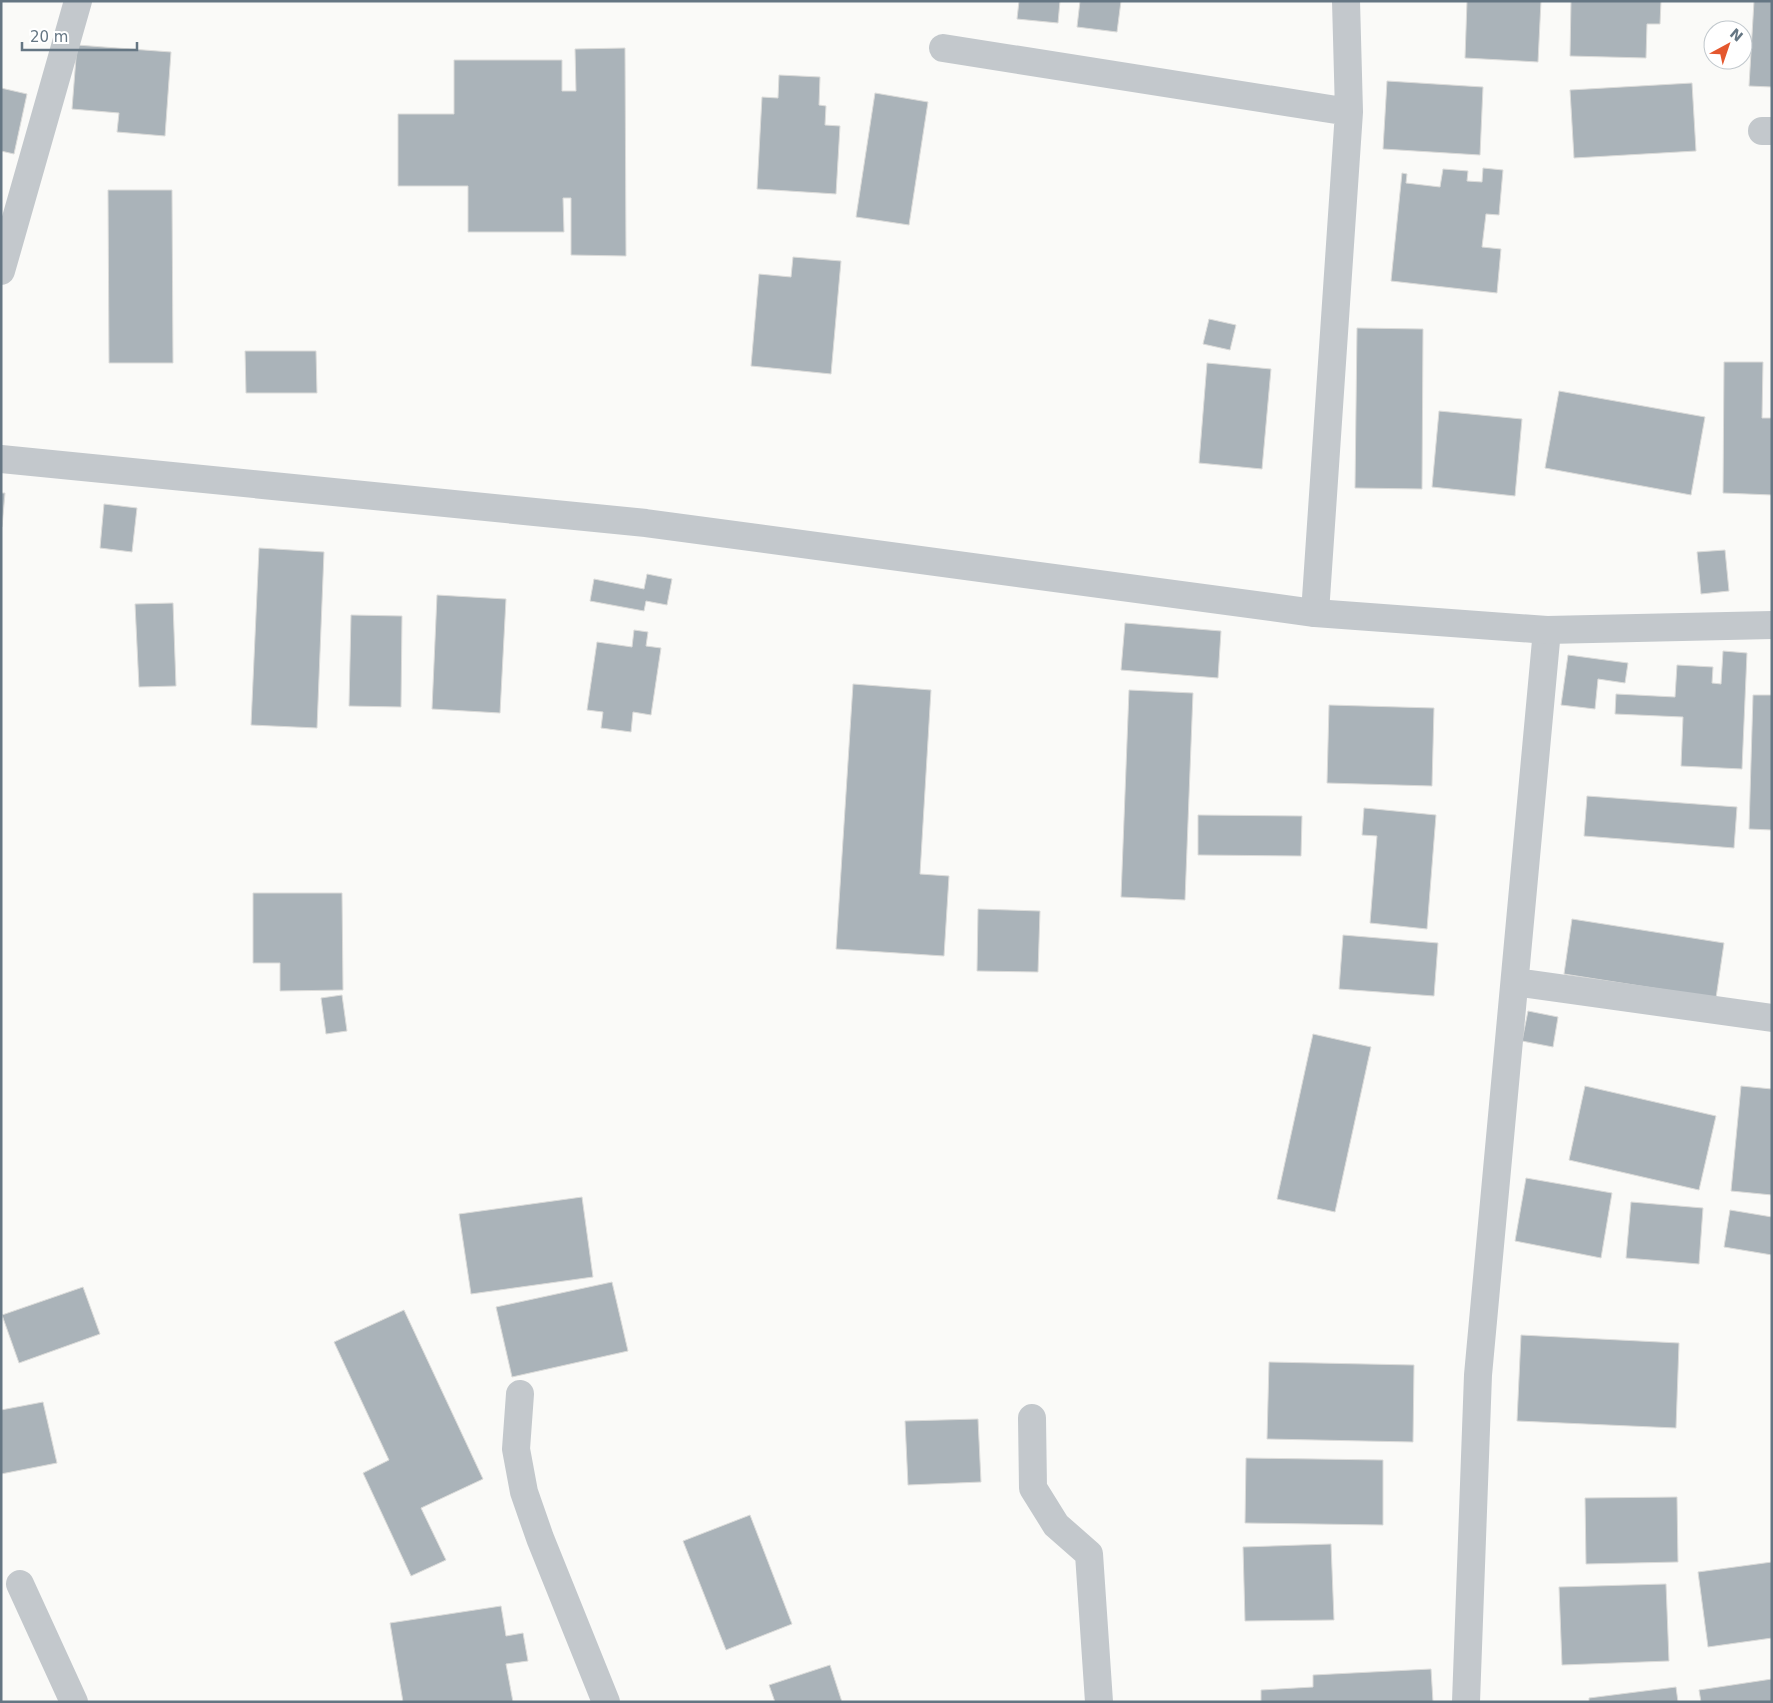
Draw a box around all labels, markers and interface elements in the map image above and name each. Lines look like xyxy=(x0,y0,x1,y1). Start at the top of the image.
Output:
scale bar xyxy=(22,20,138,52)
north arrow xyxy=(1703,20,1753,70)
text: N xyxy=(1727,25,1746,45)
text: 20 m xyxy=(30,28,68,46)

